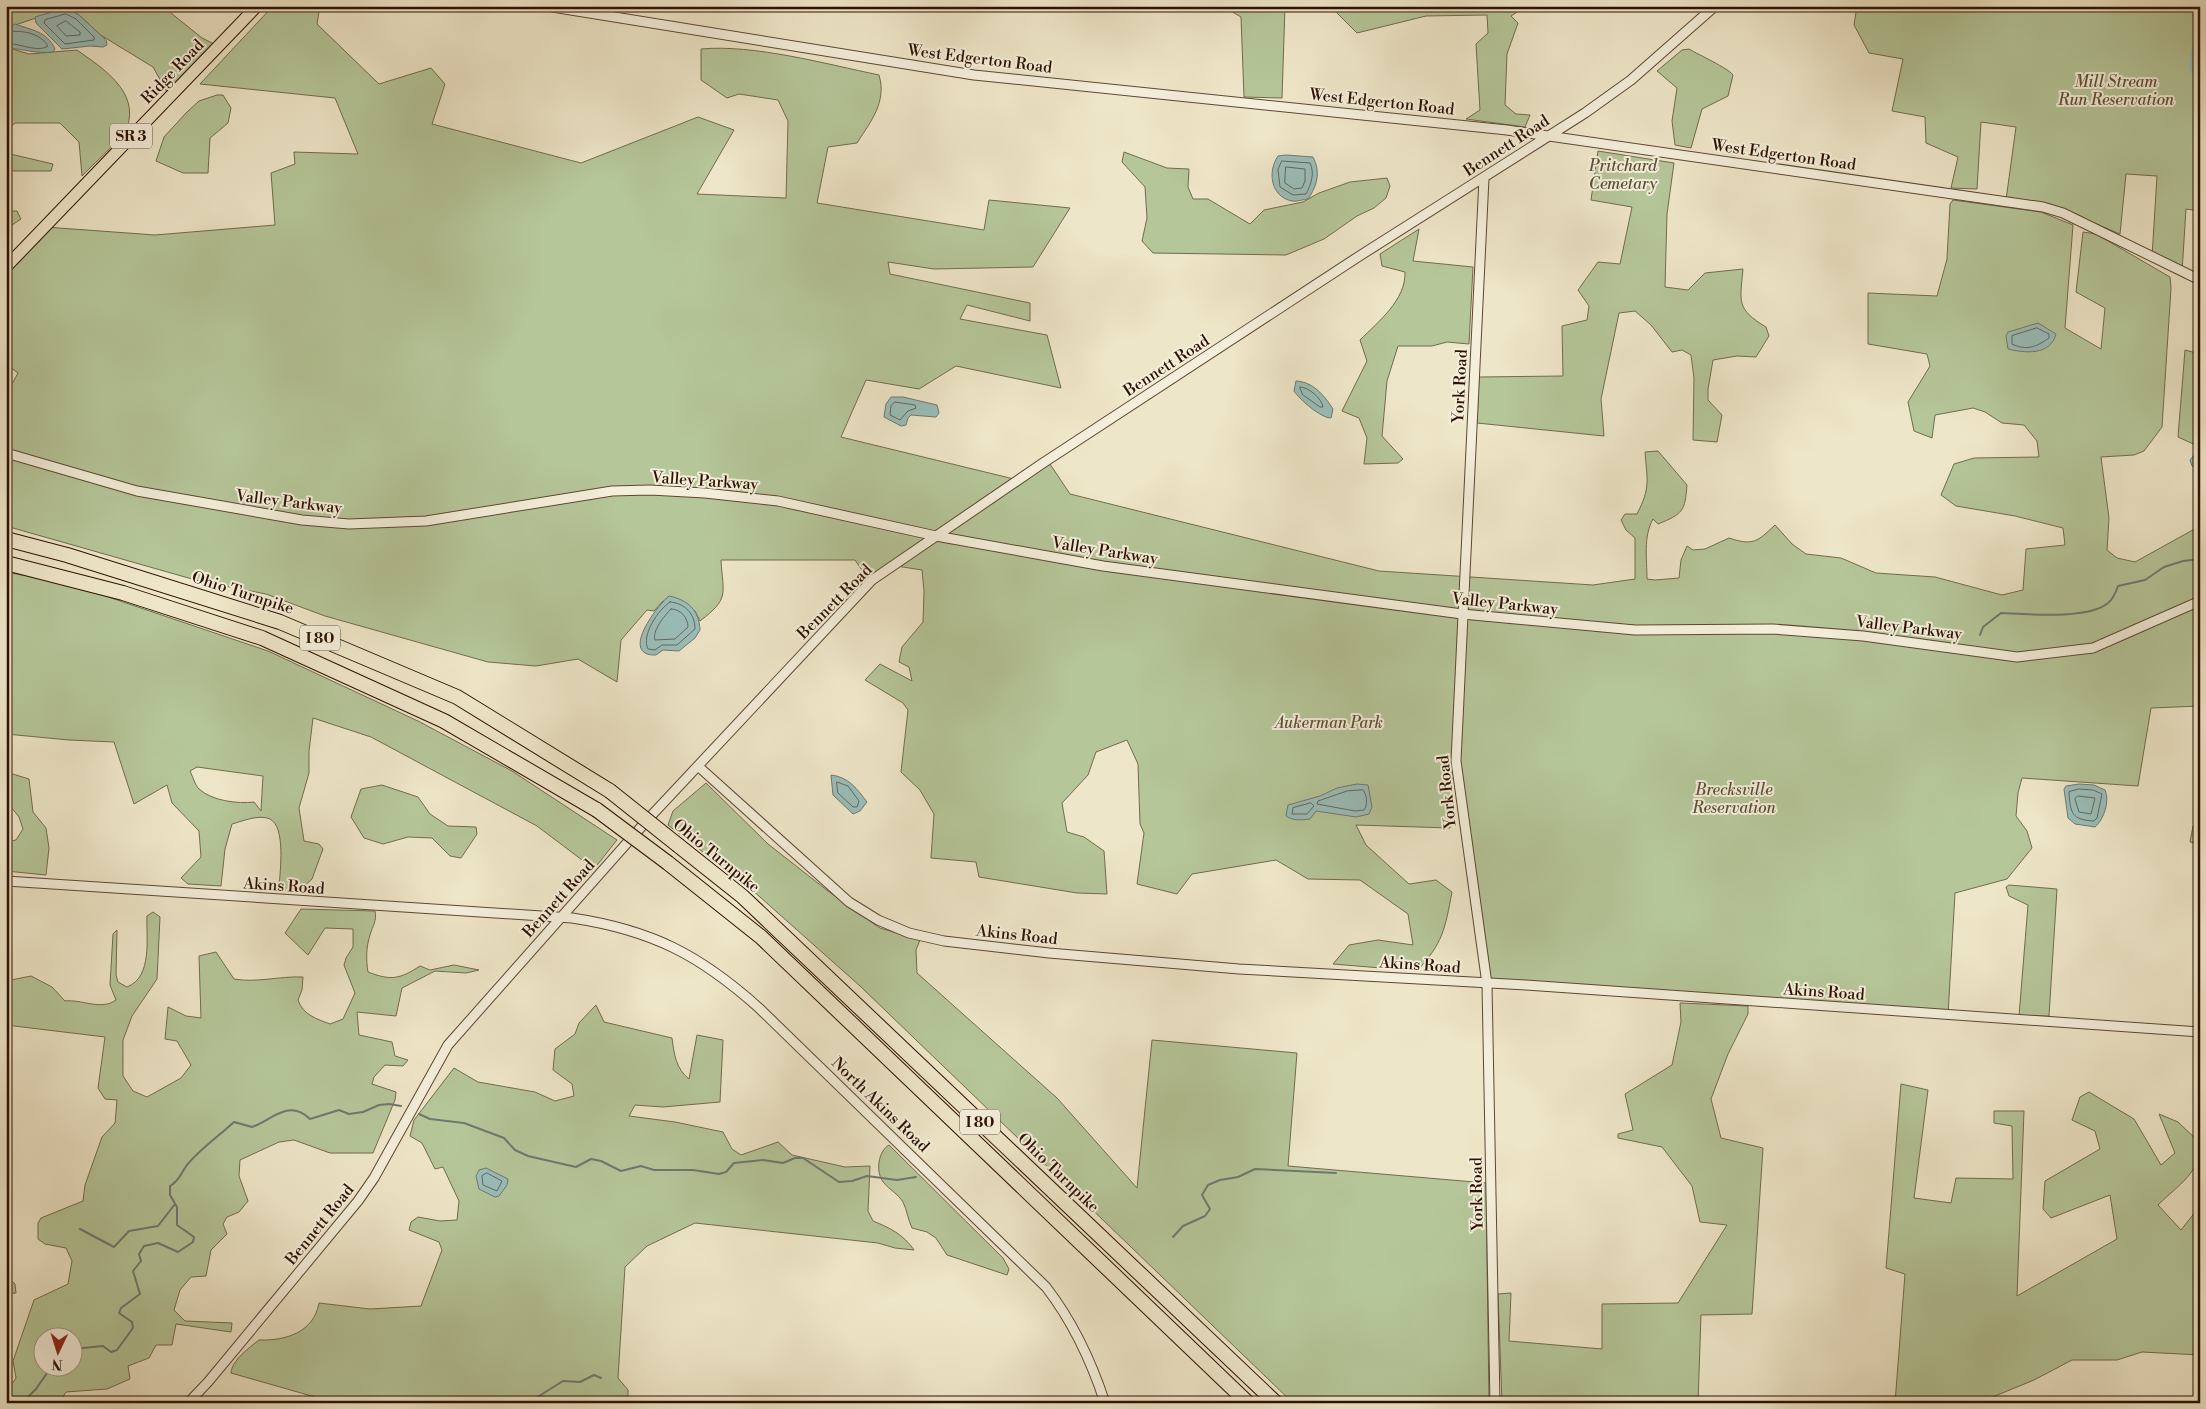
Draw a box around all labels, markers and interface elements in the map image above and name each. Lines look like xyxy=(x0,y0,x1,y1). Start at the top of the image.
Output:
street label: Ridge Road xyxy=(137,35,208,108)
street label: West Edgerton Road xyxy=(905,40,1053,78)
park label: Mill Stream Run Reservation xyxy=(2057,72,2175,110)
street label: West Edgerton Road xyxy=(1307,84,1455,120)
street label: Bennett Road xyxy=(1459,111,1553,182)
road number: SR 3 xyxy=(110,124,152,148)
street label: West Edgerton Road xyxy=(1709,135,1857,175)
park label: Pritchard Cemetary xyxy=(1588,156,1658,194)
street label: Bennett Road xyxy=(1119,331,1213,402)
street label: York Road xyxy=(1448,349,1472,424)
street label: Valley Parkway xyxy=(650,467,759,495)
street label: Valley Parkway xyxy=(234,485,343,518)
street label: Valley Parkway xyxy=(1050,533,1159,569)
street label: Bennett Road xyxy=(792,560,877,644)
street label: Ohio Turnpike xyxy=(189,567,296,619)
street label: Valley Parkway xyxy=(1450,588,1559,620)
street label: Valley Parkway xyxy=(1854,611,1963,644)
road number: I 80 xyxy=(300,626,340,650)
park label: Aukerman Park xyxy=(1273,713,1383,733)
street label: York Road xyxy=(1433,754,1461,831)
park label: Brecksville Reservation xyxy=(1691,780,1777,818)
street label: Ohio Turnpike xyxy=(669,815,764,897)
street label: Bennett Road xyxy=(518,855,599,943)
street label: Akins Road xyxy=(242,873,325,899)
street label: Akins Road xyxy=(974,921,1058,949)
street label: Akins Road xyxy=(1378,952,1461,978)
street label: Akins Road xyxy=(1782,979,1865,1005)
street label: North Akins Road xyxy=(827,1053,933,1156)
road number: I 80 xyxy=(960,1110,1000,1134)
street label: Ohio Turnpike xyxy=(1013,1129,1103,1217)
street label: York Road xyxy=(1466,1157,1488,1232)
street label: Bennett Road xyxy=(280,1180,358,1270)
north arrow xyxy=(32,1326,82,1376)
text: N xyxy=(51,1355,63,1373)

